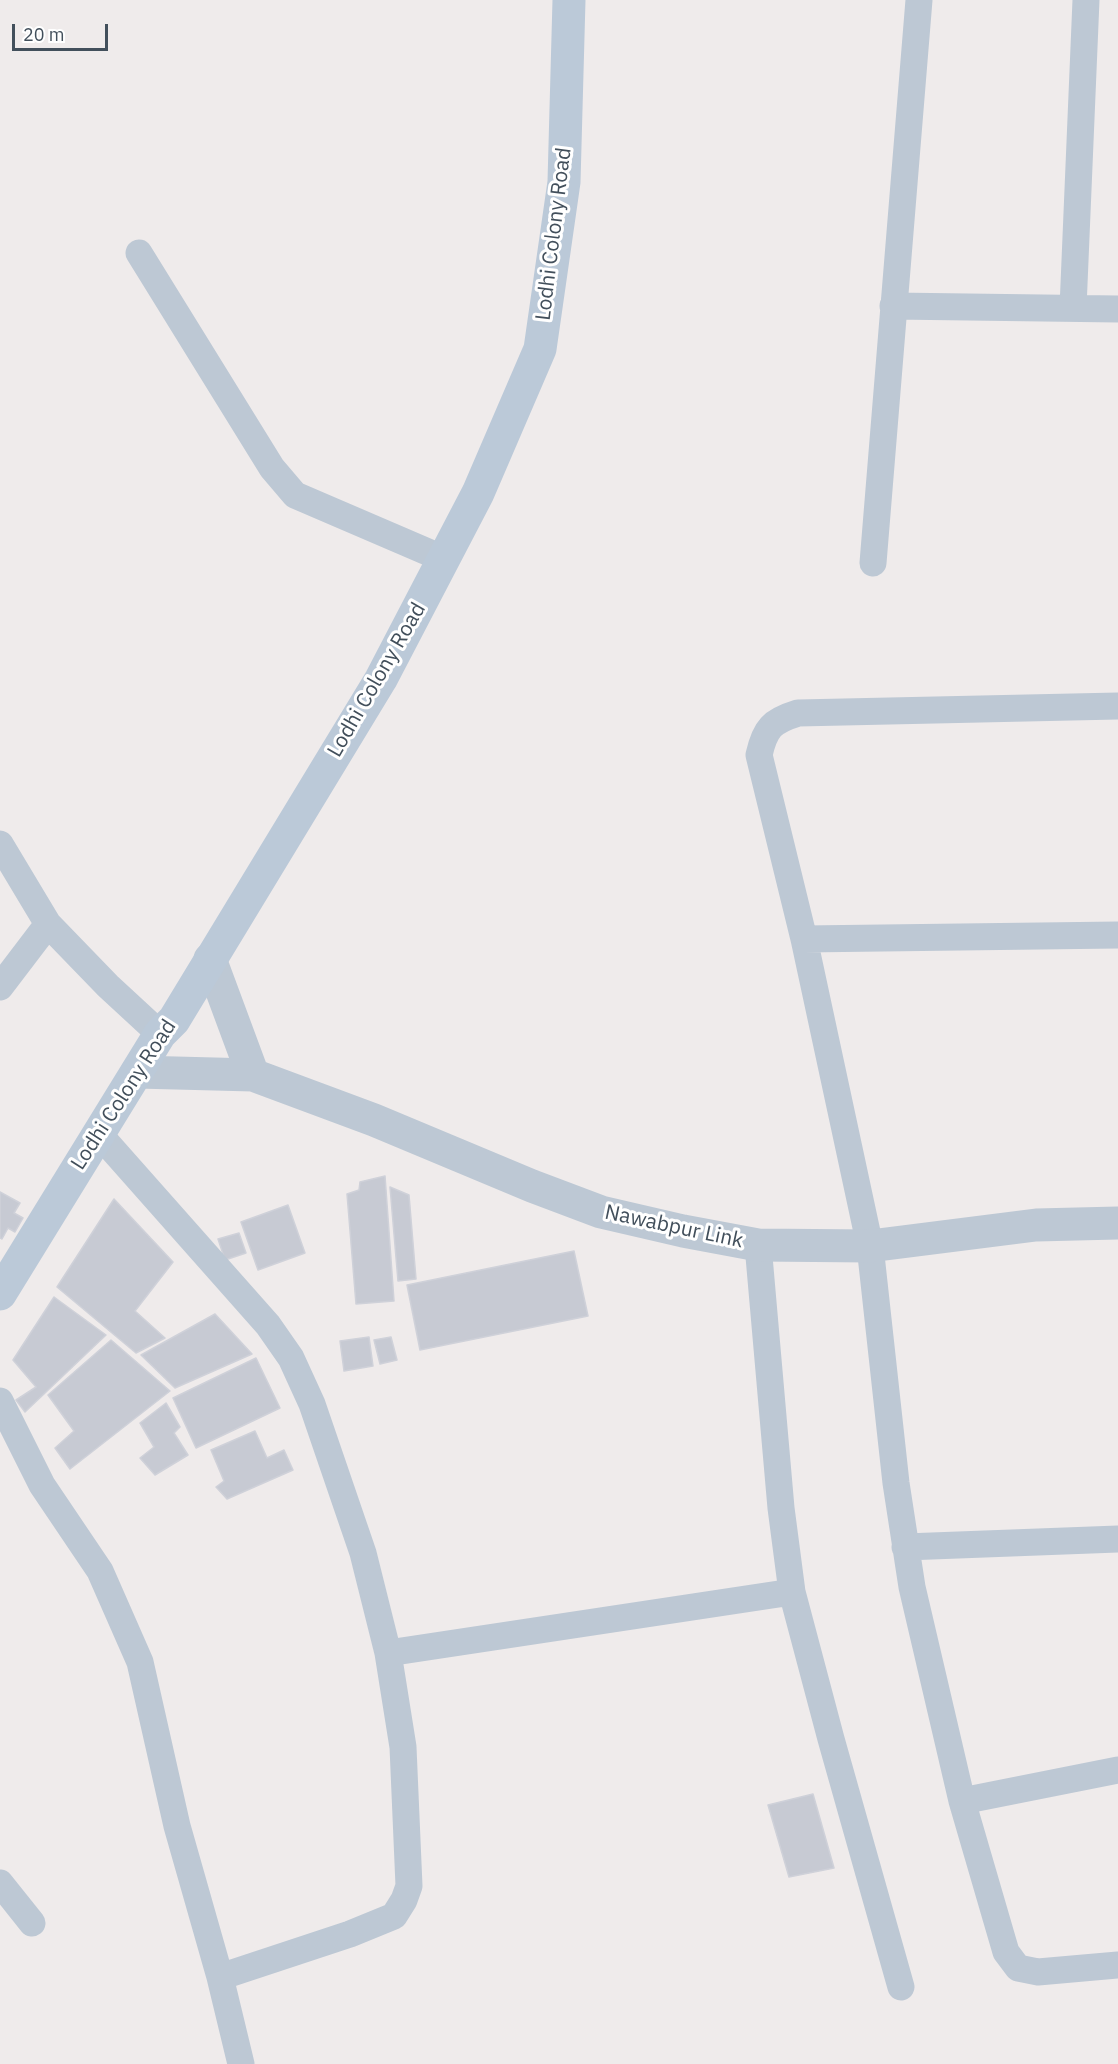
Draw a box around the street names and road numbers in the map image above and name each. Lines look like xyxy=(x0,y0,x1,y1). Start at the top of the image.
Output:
street label: Lodhi Colony Road xyxy=(531,146,577,322)
street label: Lodhi Colony Road xyxy=(323,598,431,762)
street label: Lodhi Colony Road xyxy=(66,1015,182,1175)
street label: Nawabpur Link xyxy=(602,1200,746,1254)

